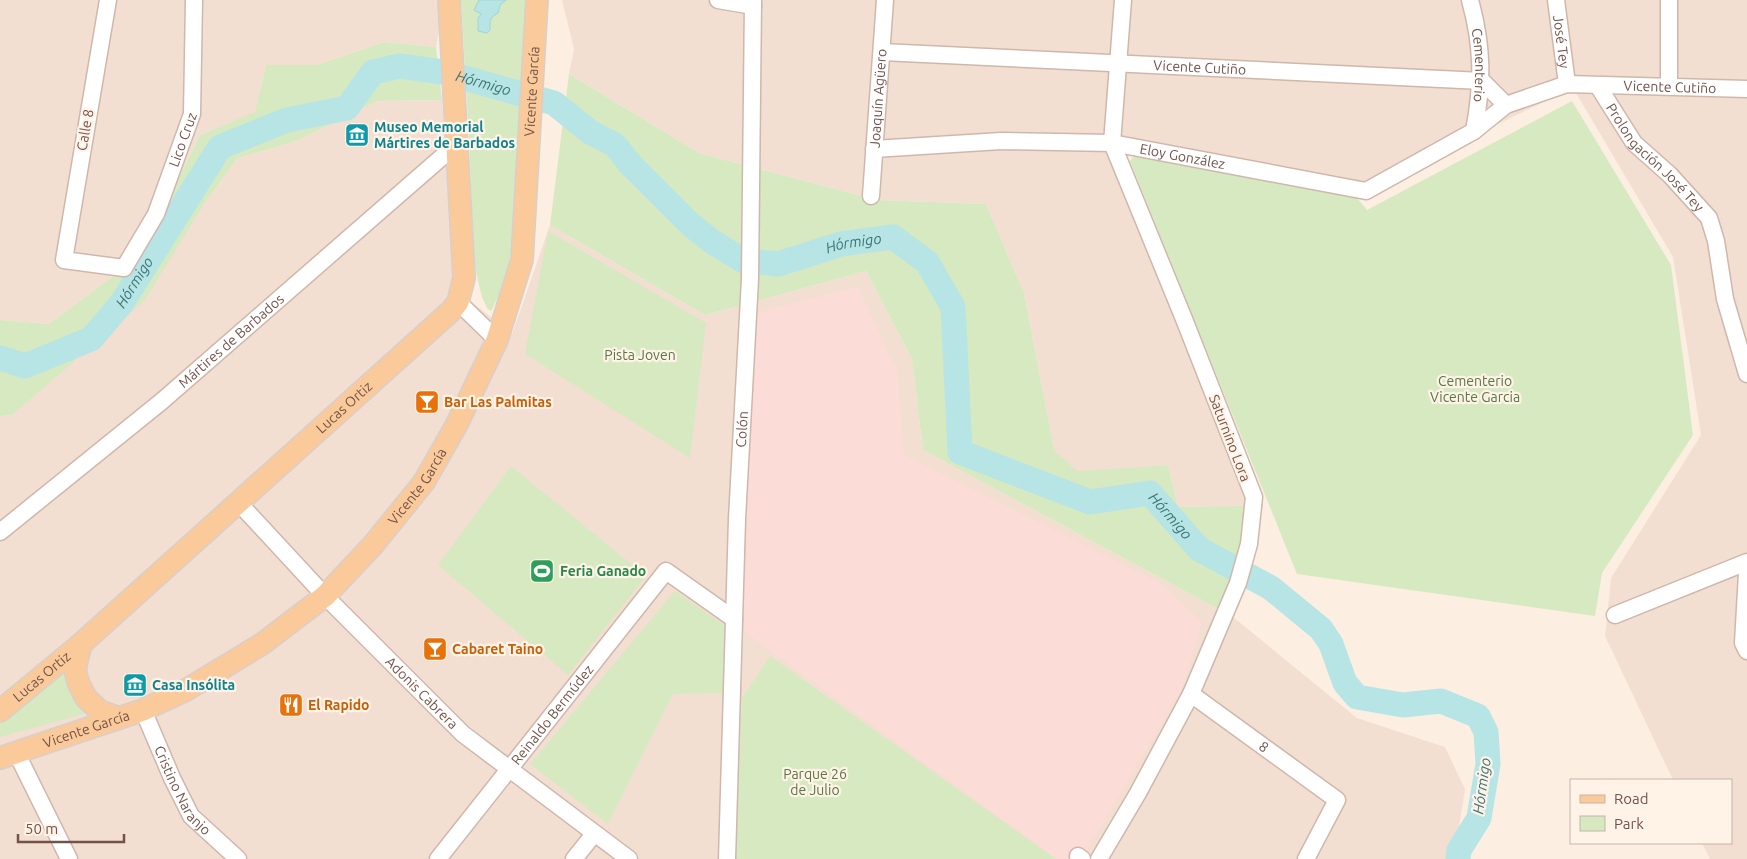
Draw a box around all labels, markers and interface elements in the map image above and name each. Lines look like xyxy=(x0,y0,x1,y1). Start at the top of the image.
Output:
street label: José Tey xyxy=(1550,14,1573,70)
street label: Cementerio xyxy=(1469,27,1488,103)
street label: Vicente García xyxy=(521,46,542,137)
street label: Joaquín Agüero xyxy=(866,48,890,148)
street label: Vicente Cutiño xyxy=(1153,57,1246,78)
water label: Hórmigo xyxy=(454,67,513,99)
street label: Vicente Cutiño xyxy=(1623,78,1717,96)
street label: Prolongación José Tey xyxy=(1603,100,1707,215)
street label: Calle 8 xyxy=(73,108,97,152)
street label: Lico Cruz xyxy=(166,110,200,169)
place label: Museo Memorial Mártires de Barbados xyxy=(374,119,516,151)
museum icon: Museo Memorial Mártires de Barbados xyxy=(344,122,370,148)
street label: Eloy González xyxy=(1138,140,1227,172)
water label: Hórmigo xyxy=(823,230,882,256)
water label: Hórmigo xyxy=(112,254,156,311)
street label: Mártires de Barbados xyxy=(175,291,287,391)
park label: Pista Joven xyxy=(604,347,676,363)
park label: Cementerio Vicente Garcia xyxy=(1430,373,1520,405)
street label: Lucas Ortiz xyxy=(313,378,375,437)
bar icon: Bar Las Palmitas xyxy=(414,389,440,415)
street label: Saturnino Lora xyxy=(1206,392,1254,484)
place label: Bar Las Palmitas xyxy=(444,394,552,410)
street label: Colón xyxy=(733,411,751,448)
street label: Vicente García xyxy=(385,445,450,528)
water label: Hórmigo xyxy=(1146,489,1196,543)
sports icon: Feria Ganado xyxy=(529,558,555,584)
place label: Feria Ganado xyxy=(560,563,646,579)
bar icon: Cabaret Taino xyxy=(422,636,448,662)
place label: Cabaret Taino xyxy=(452,641,543,657)
street label: Lucas Ortiz xyxy=(10,648,74,705)
street label: Adonis Cabrera xyxy=(382,653,461,732)
street label: Reinaldo Bermúdez xyxy=(508,662,597,768)
museum icon: Casa Insólita xyxy=(122,672,148,698)
place label: Casa Insólita xyxy=(152,677,235,693)
restaurant icon: El Rapido xyxy=(278,692,304,718)
place label: El Rapido xyxy=(308,697,370,713)
street label: Vicente García xyxy=(41,707,132,751)
street label: 8 xyxy=(1256,738,1272,756)
street label: Cristino Naranjo xyxy=(151,743,214,838)
water label: Hórmigo xyxy=(1469,757,1494,815)
park label: Parque 26 de Julio xyxy=(783,766,847,798)
legend xyxy=(1570,779,1732,844)
text: Road xyxy=(1614,790,1649,807)
scale bar xyxy=(18,812,124,844)
text: Park xyxy=(1614,815,1644,832)
text: 50 m xyxy=(25,820,58,837)

